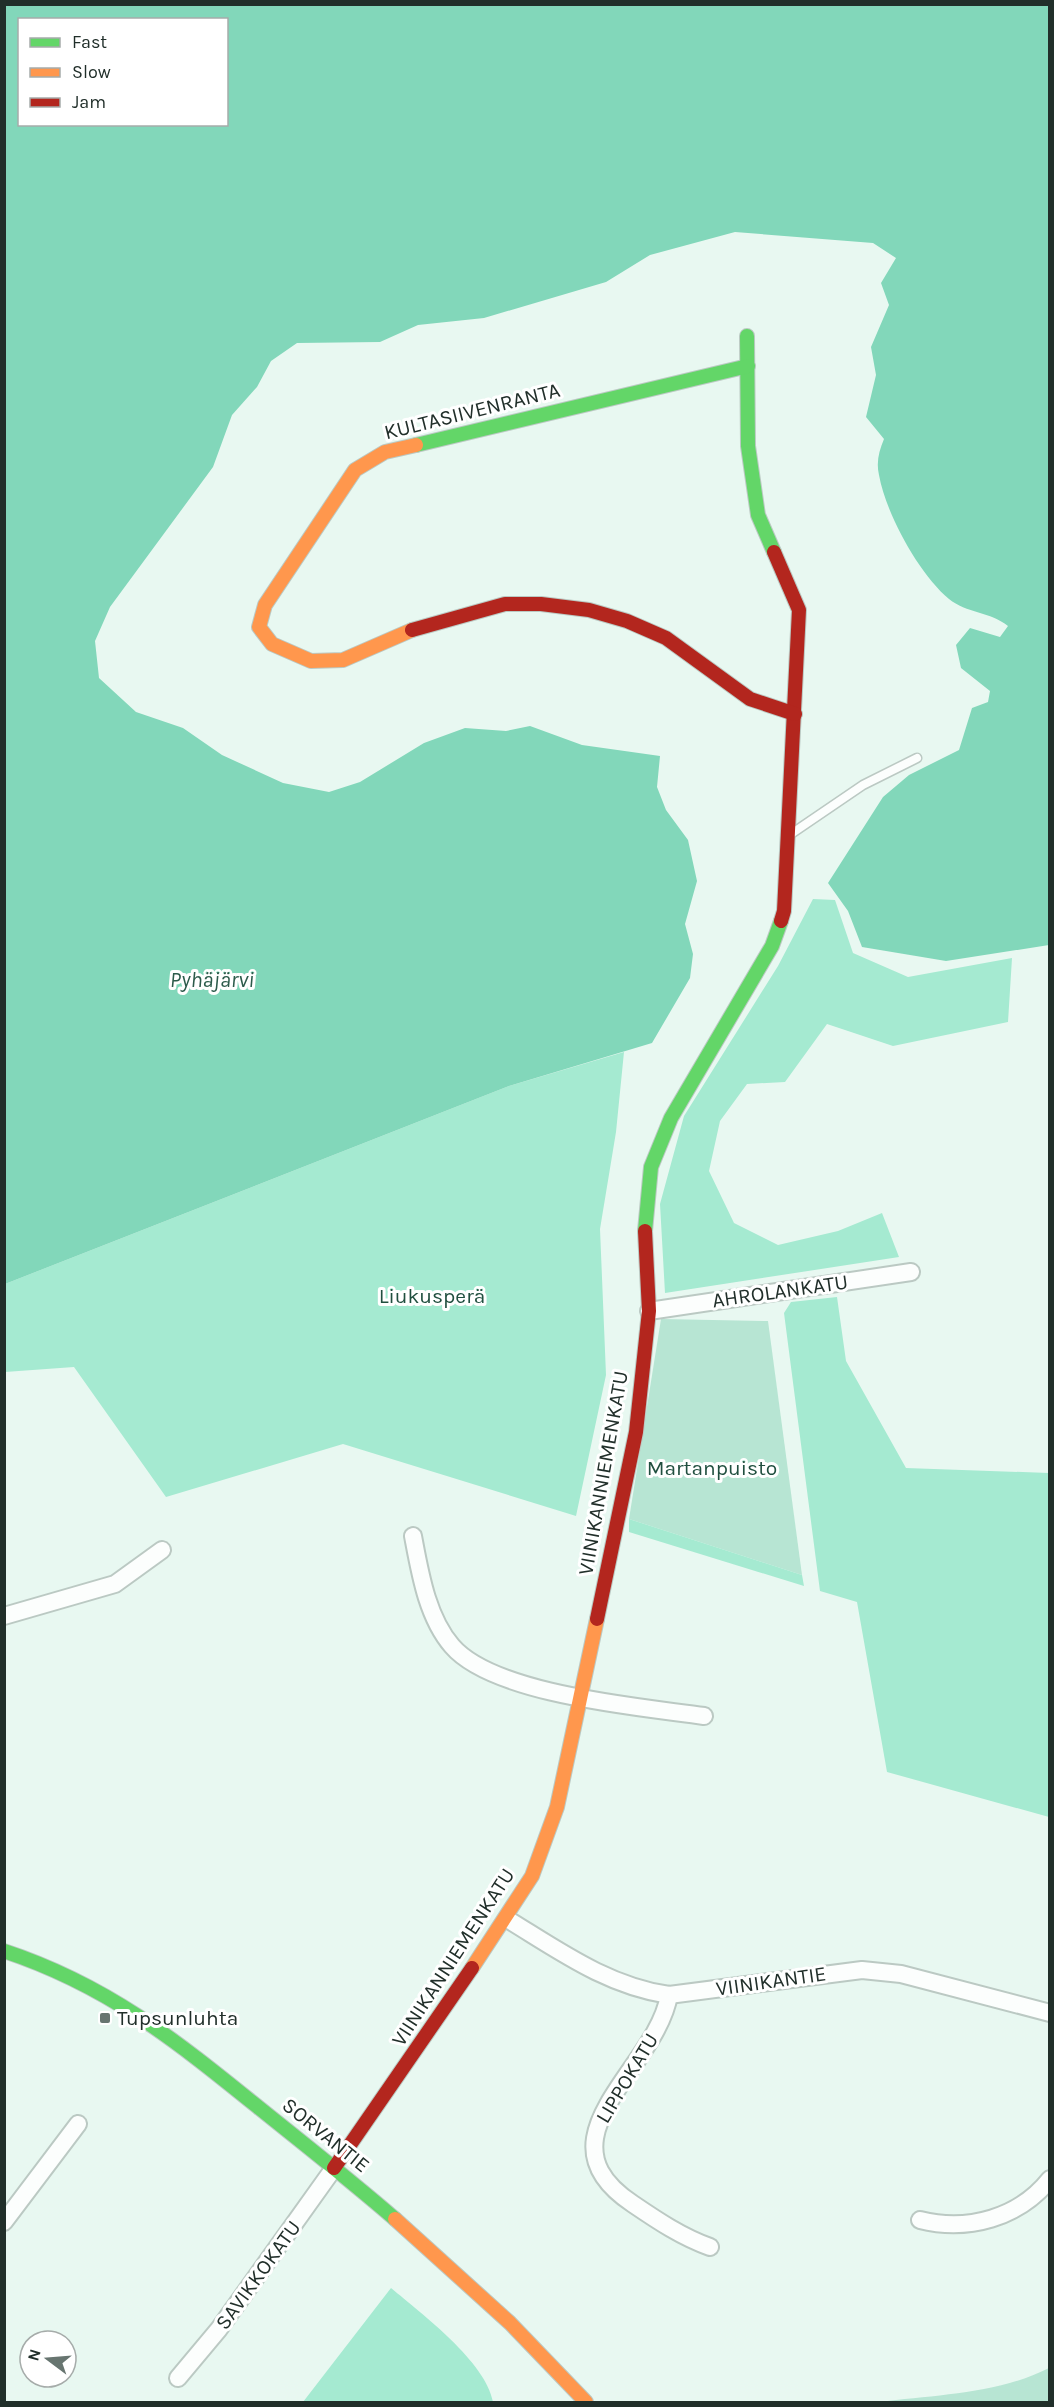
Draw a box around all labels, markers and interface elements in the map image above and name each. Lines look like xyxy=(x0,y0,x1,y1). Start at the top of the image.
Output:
legend xyxy=(18,18,228,126)
text: Fast xyxy=(72,31,107,53)
text: Slow xyxy=(72,61,111,83)
text: Jam xyxy=(72,91,106,113)
street label: KULTASIIVENRANTA xyxy=(382,378,562,444)
water label: Pyhäjärvi xyxy=(170,967,254,993)
street label: AHROLANKATU xyxy=(711,1270,849,1312)
park label: Liukusperä xyxy=(379,1284,485,1308)
street label: VIINIKANNIEMENKATU xyxy=(573,1369,633,1577)
park label: Martanpuisto xyxy=(647,1456,777,1480)
street label: VIINIKANNIEMENKATU xyxy=(387,1864,519,2050)
street label: VIINIKANTIE xyxy=(714,1961,828,2001)
place label: Tupsunluhta xyxy=(117,2006,238,2030)
marker: Tupsunluhta xyxy=(98,2011,112,2025)
street label: LIPPOKATU xyxy=(591,2029,663,2127)
street label: SORVANTIE xyxy=(278,2093,374,2177)
street label: SAVIKKOKATU xyxy=(210,2216,306,2334)
north arrow xyxy=(18,2329,78,2389)
text: N xyxy=(23,2347,45,2363)

